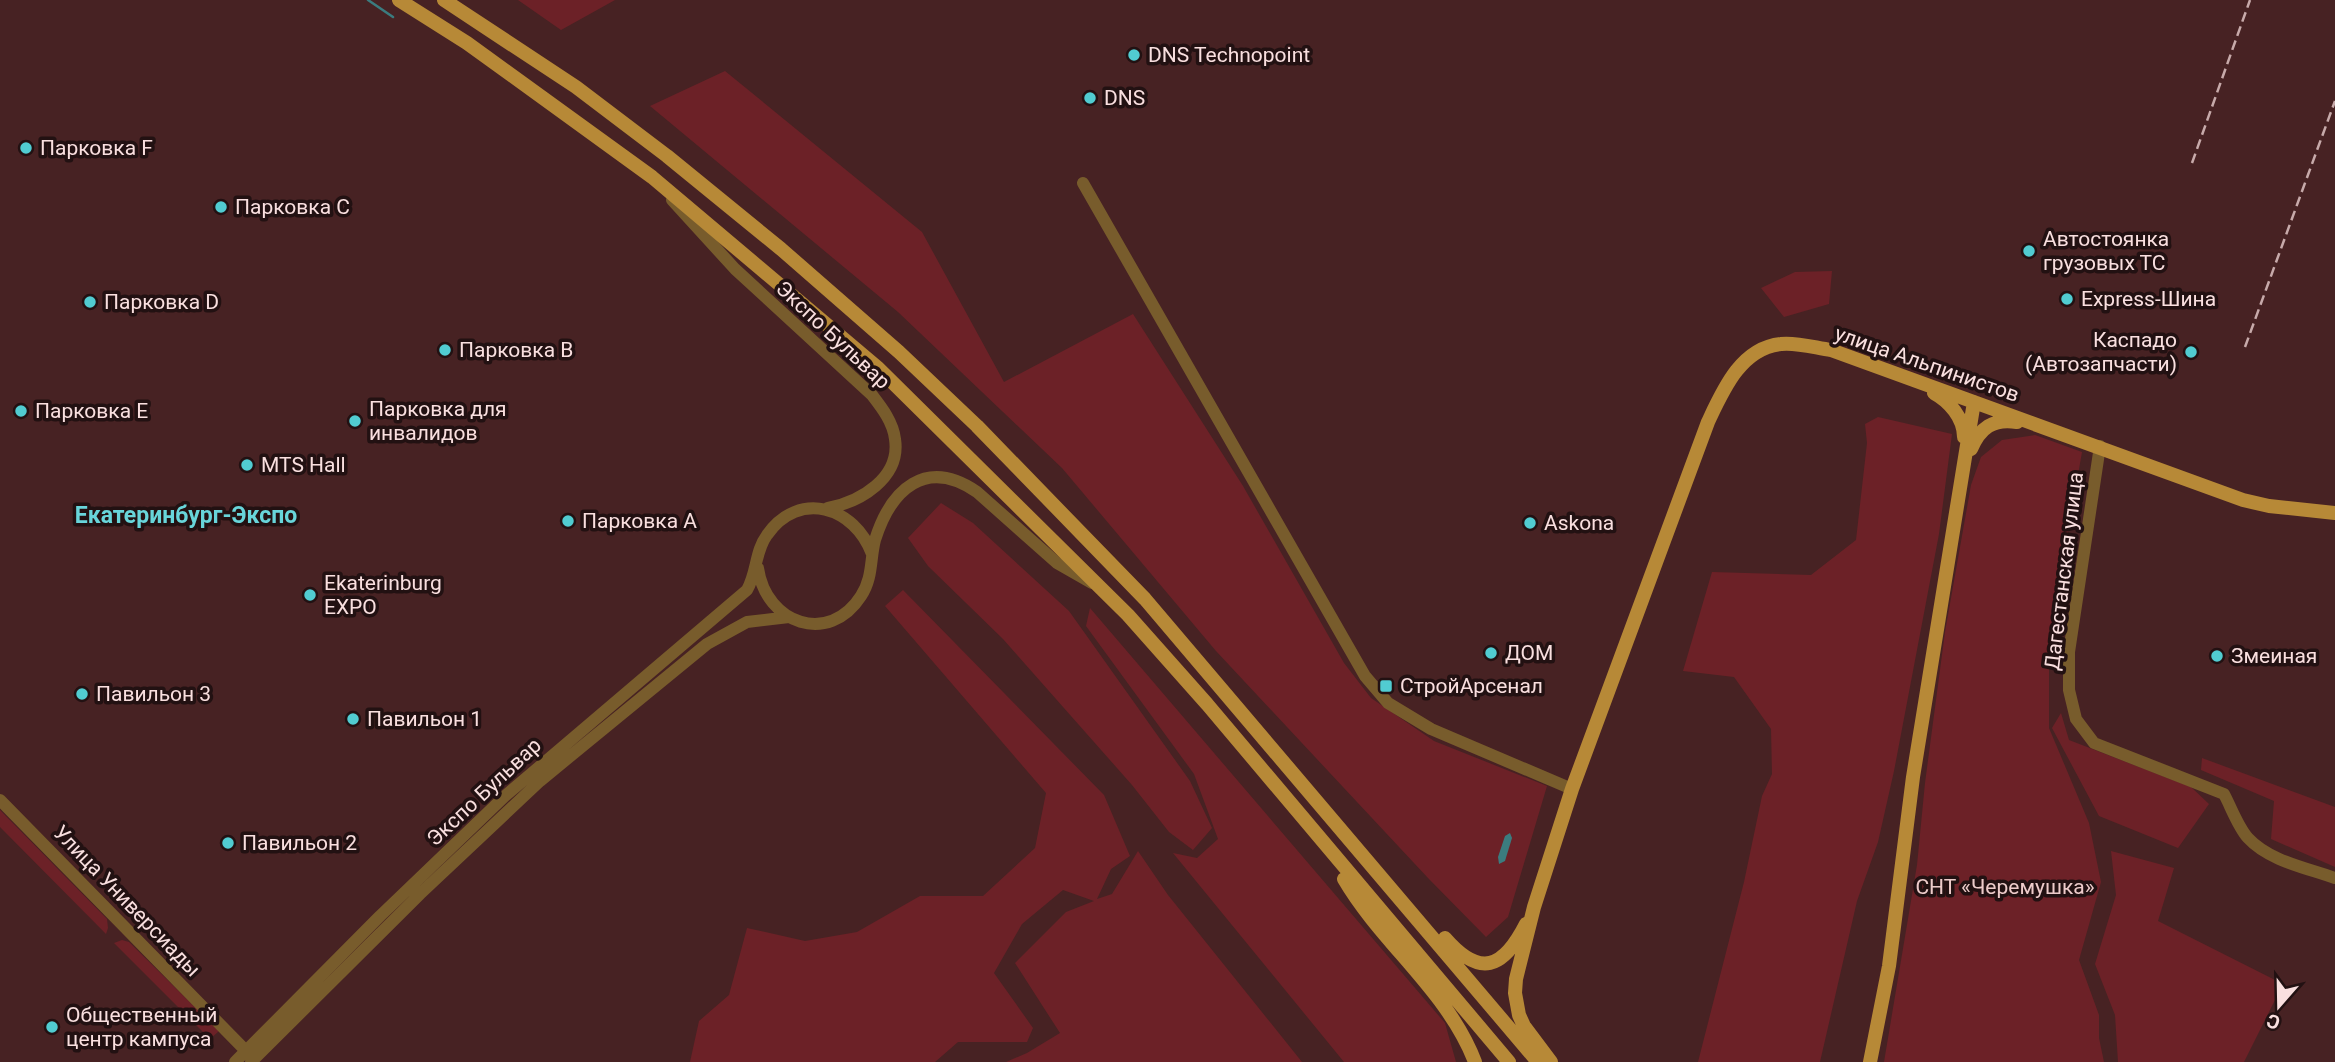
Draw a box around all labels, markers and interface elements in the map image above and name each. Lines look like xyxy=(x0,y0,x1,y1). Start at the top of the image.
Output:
place label: DNS Technopoint xyxy=(1148,43,1310,67)
marker: DNS Technopoint xyxy=(1126,47,1142,63)
place label: DNS xyxy=(1104,86,1145,110)
marker: DNS xyxy=(1082,90,1098,106)
place label: Парковка F xyxy=(40,136,153,160)
marker: Парковка F xyxy=(18,140,34,156)
place label: Парковка C xyxy=(235,195,350,219)
marker: Парковка C xyxy=(213,199,229,215)
place label: Автостоянка грузовых ТС xyxy=(2043,227,2169,275)
marker: Автостоянка грузовых ТС xyxy=(2021,243,2037,259)
street label: Экспо Бульвар xyxy=(771,276,895,394)
place label: Express-Шина xyxy=(2081,287,2216,311)
place label: Парковка D xyxy=(104,290,219,314)
marker: Express-Шина xyxy=(2059,291,2075,307)
marker: Парковка D xyxy=(82,294,98,310)
street label: улица Альпинистов xyxy=(1832,321,2022,407)
place label: Каспадо (Автозапчасти) xyxy=(2025,328,2177,376)
place label: Парковка B xyxy=(459,338,573,362)
marker: Парковка B xyxy=(437,342,453,358)
marker: Каспадо (Автозапчасти) xyxy=(2183,344,2199,360)
place label: Парковка для инвалидов xyxy=(369,397,507,445)
place label: Парковка E xyxy=(35,399,148,423)
marker: Парковка E xyxy=(13,403,29,419)
marker: Парковка для инвалидов xyxy=(347,413,363,429)
place label: MTS Hall xyxy=(261,453,346,477)
marker: MTS Hall xyxy=(239,457,255,473)
street label: Дагестанская улица xyxy=(2040,470,2088,672)
district label: Екатеринбург-Экспо xyxy=(75,502,297,529)
place label: Парковка A xyxy=(582,509,697,533)
place label: Askona xyxy=(1544,511,1614,535)
marker: Парковка A xyxy=(560,513,576,529)
marker: Askona xyxy=(1522,515,1538,531)
place label: Ekaterinburg EXPO xyxy=(324,571,442,619)
marker: Ekaterinburg EXPO xyxy=(302,587,318,603)
place label: ДОМ xyxy=(1505,641,1553,665)
place label: Змеиная xyxy=(2231,644,2317,668)
marker: ДОМ xyxy=(1483,645,1499,661)
marker: Змеиная xyxy=(2209,648,2225,664)
place label: СтройАрсенал xyxy=(1400,674,1543,698)
marker: СтройАрсенал xyxy=(1378,678,1394,694)
place label: Павильон 3 xyxy=(96,682,211,706)
marker: Павильон 3 xyxy=(74,686,90,702)
place label: Павильон 1 xyxy=(367,707,482,731)
marker: Павильон 1 xyxy=(345,711,361,727)
street label: Экспо Бульвар xyxy=(422,733,546,851)
street label: Улица Универсиады xyxy=(49,820,205,982)
place label: Павильон 2 xyxy=(242,831,357,855)
marker: Павильон 2 xyxy=(220,835,236,851)
park label: СНТ «Черемушка» xyxy=(1915,875,2095,899)
north arrow xyxy=(2244,971,2314,1041)
place label: Общественный центр кампуса xyxy=(66,1003,217,1051)
text: С xyxy=(2264,1009,2283,1034)
marker: Общественный центр кампуса xyxy=(44,1019,60,1035)

